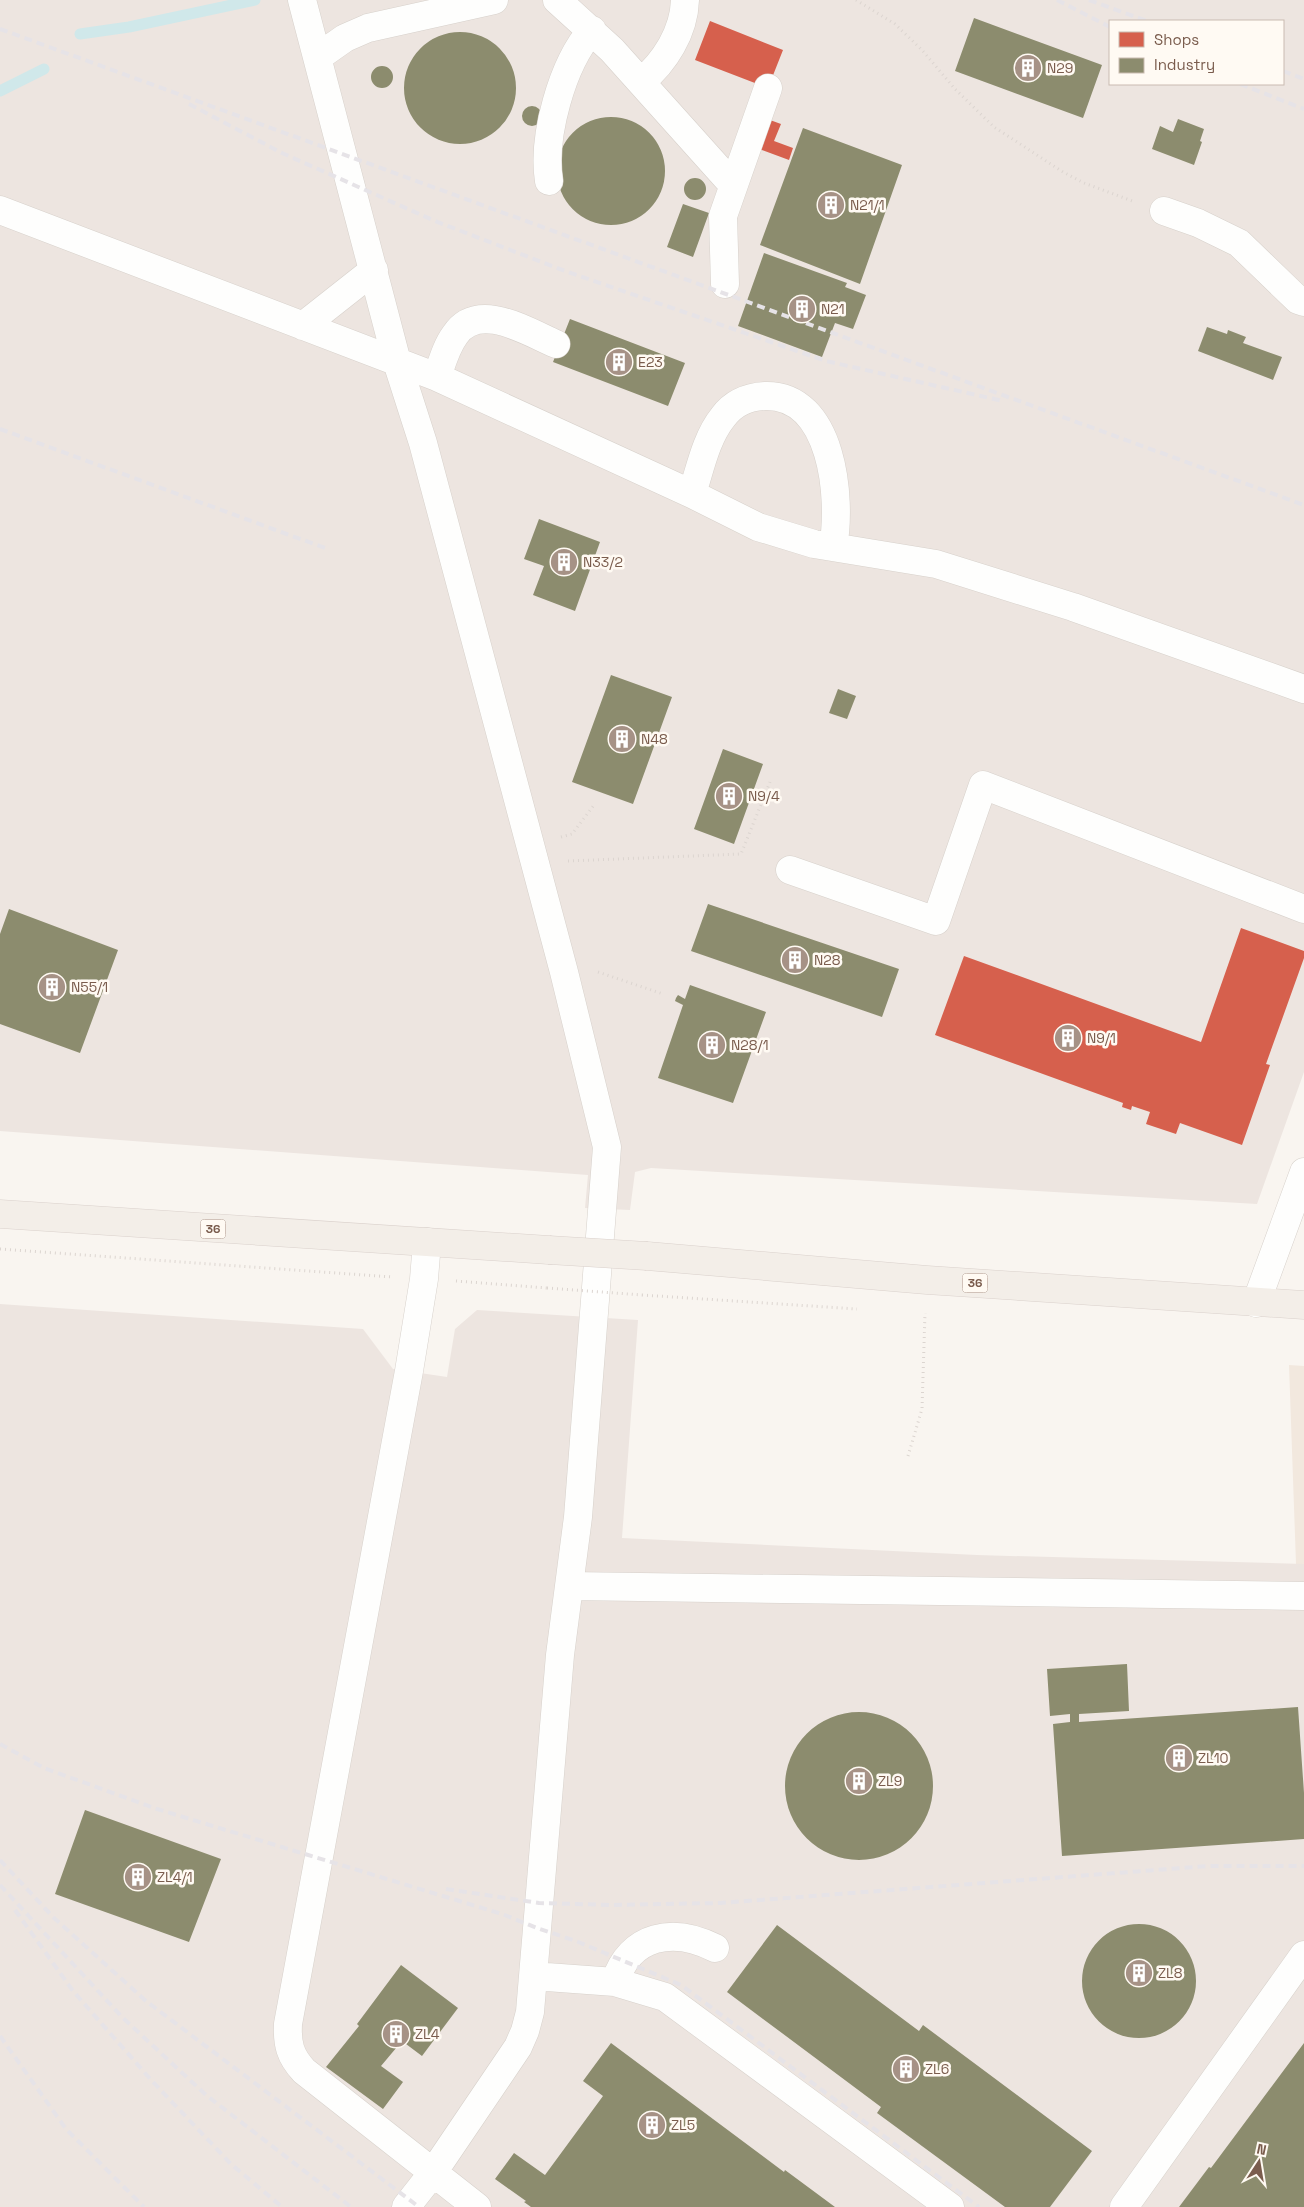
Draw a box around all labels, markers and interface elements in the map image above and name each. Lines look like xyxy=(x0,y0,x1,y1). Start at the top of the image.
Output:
legend xyxy=(1109,20,1284,85)
text: Shops xyxy=(1154,30,1199,49)
building icon: N29 xyxy=(1013,53,1043,83)
text: Industry xyxy=(1154,55,1215,74)
place label: N29 xyxy=(1047,59,1073,77)
building icon: N21/1 xyxy=(816,190,846,220)
place label: N21/1 xyxy=(850,196,885,214)
building icon: N21 xyxy=(787,294,817,324)
place label: N21 xyxy=(821,300,845,318)
building icon: E23 xyxy=(604,347,634,377)
place label: E23 xyxy=(638,353,663,371)
building icon: N33/2 xyxy=(549,547,579,577)
place label: N33/2 xyxy=(583,553,623,571)
building icon: N48 xyxy=(607,724,637,754)
place label: N48 xyxy=(641,730,668,748)
building icon: N9/4 xyxy=(714,781,744,811)
place label: N9/4 xyxy=(748,787,780,805)
building icon: N28 xyxy=(780,945,810,975)
place label: N28 xyxy=(814,951,841,969)
building icon: N55/1 xyxy=(37,972,67,1002)
place label: N55/1 xyxy=(71,978,108,996)
building icon: N9/1 xyxy=(1053,1023,1083,1053)
place label: N9/1 xyxy=(1087,1029,1116,1047)
building icon: N28/1 xyxy=(697,1030,727,1060)
place label: N28/1 xyxy=(731,1036,769,1054)
road number: 36 xyxy=(200,1220,226,1238)
road number: 36 xyxy=(962,1274,988,1292)
building icon: ZL10 xyxy=(1164,1743,1194,1773)
place label: ZL10 xyxy=(1198,1749,1229,1767)
building icon: ZL9 xyxy=(844,1766,874,1796)
place label: ZL9 xyxy=(878,1772,902,1790)
building icon: ZL4/1 xyxy=(123,1862,153,1892)
place label: ZL4/1 xyxy=(157,1868,193,1886)
building icon: ZL8 xyxy=(1124,1958,1154,1988)
place label: ZL8 xyxy=(1158,1964,1183,1982)
building icon: ZL4 xyxy=(381,2019,411,2049)
place label: ZL4 xyxy=(415,2025,440,2043)
building icon: ZL6 xyxy=(891,2054,921,2084)
place label: ZL6 xyxy=(925,2060,949,2078)
building icon: ZL5 xyxy=(637,2110,667,2140)
place label: ZL5 xyxy=(671,2116,695,2134)
north arrow xyxy=(1234,2137,1284,2187)
text: N xyxy=(1255,2140,1268,2159)

